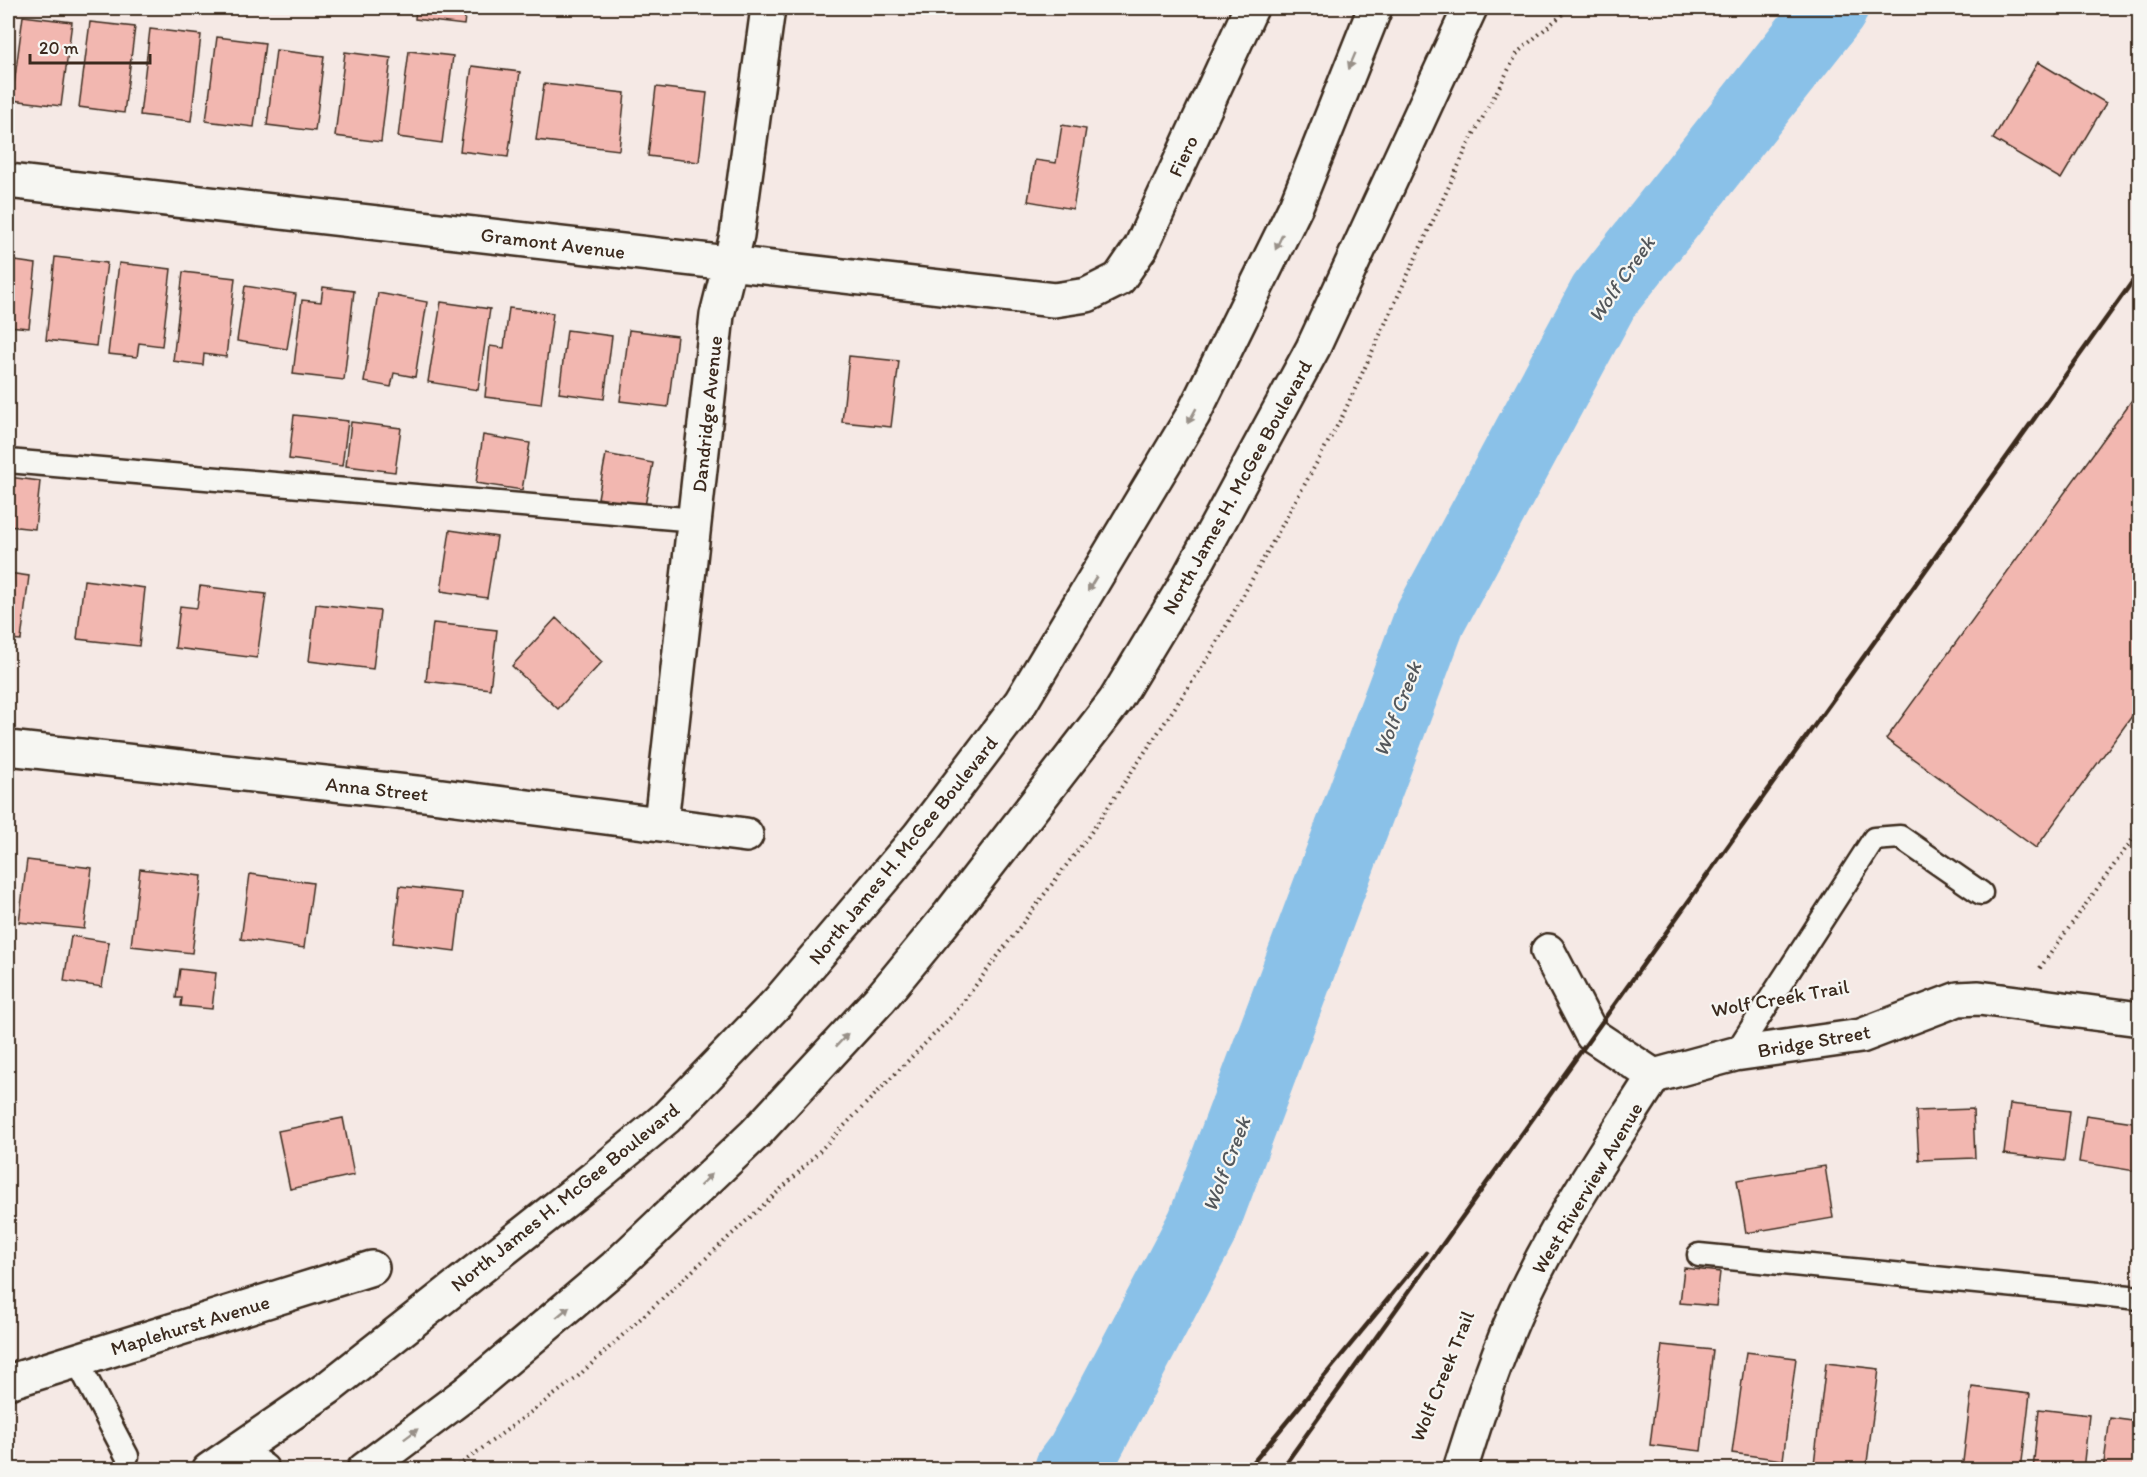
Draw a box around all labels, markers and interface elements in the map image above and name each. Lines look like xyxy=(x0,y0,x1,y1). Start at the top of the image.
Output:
scale bar xyxy=(30,27,150,65)
text: 20 m xyxy=(39,37,79,59)
one-way arrow xyxy=(1347,53,1357,71)
street label: Fiero xyxy=(1163,131,1203,181)
street label: Gramont Avenue xyxy=(479,222,627,264)
water label: Wolf Creek xyxy=(1582,230,1660,327)
one-way arrow xyxy=(1274,233,1283,250)
street label: Dandridge Avenue xyxy=(687,334,727,494)
street label: North James H. McGee Boulevard xyxy=(1157,356,1317,618)
one-way arrow xyxy=(1187,408,1197,425)
one-way arrow xyxy=(1087,576,1098,592)
water label: Wolf Creek xyxy=(1368,657,1427,760)
street label: North James H. McGee Boulevard xyxy=(803,731,1003,969)
street label: Anna Street xyxy=(325,772,430,806)
street label: Wolf Creek Trail xyxy=(1709,974,1851,1022)
street label: Bridge Street xyxy=(1756,1019,1872,1063)
one-way arrow xyxy=(835,1033,848,1048)
street label: North James H. McGee Boulevard xyxy=(446,1097,684,1297)
street label: West Riverview Avenue xyxy=(1526,1098,1648,1278)
water label: Wolf Creek xyxy=(1197,1112,1256,1215)
one-way arrow xyxy=(699,1173,714,1187)
street label: Maplehurst Avenue xyxy=(108,1289,272,1361)
one-way arrow xyxy=(555,1305,571,1318)
street label: Wolf Creek Trail xyxy=(1405,1307,1479,1445)
one-way arrow xyxy=(403,1428,419,1441)

